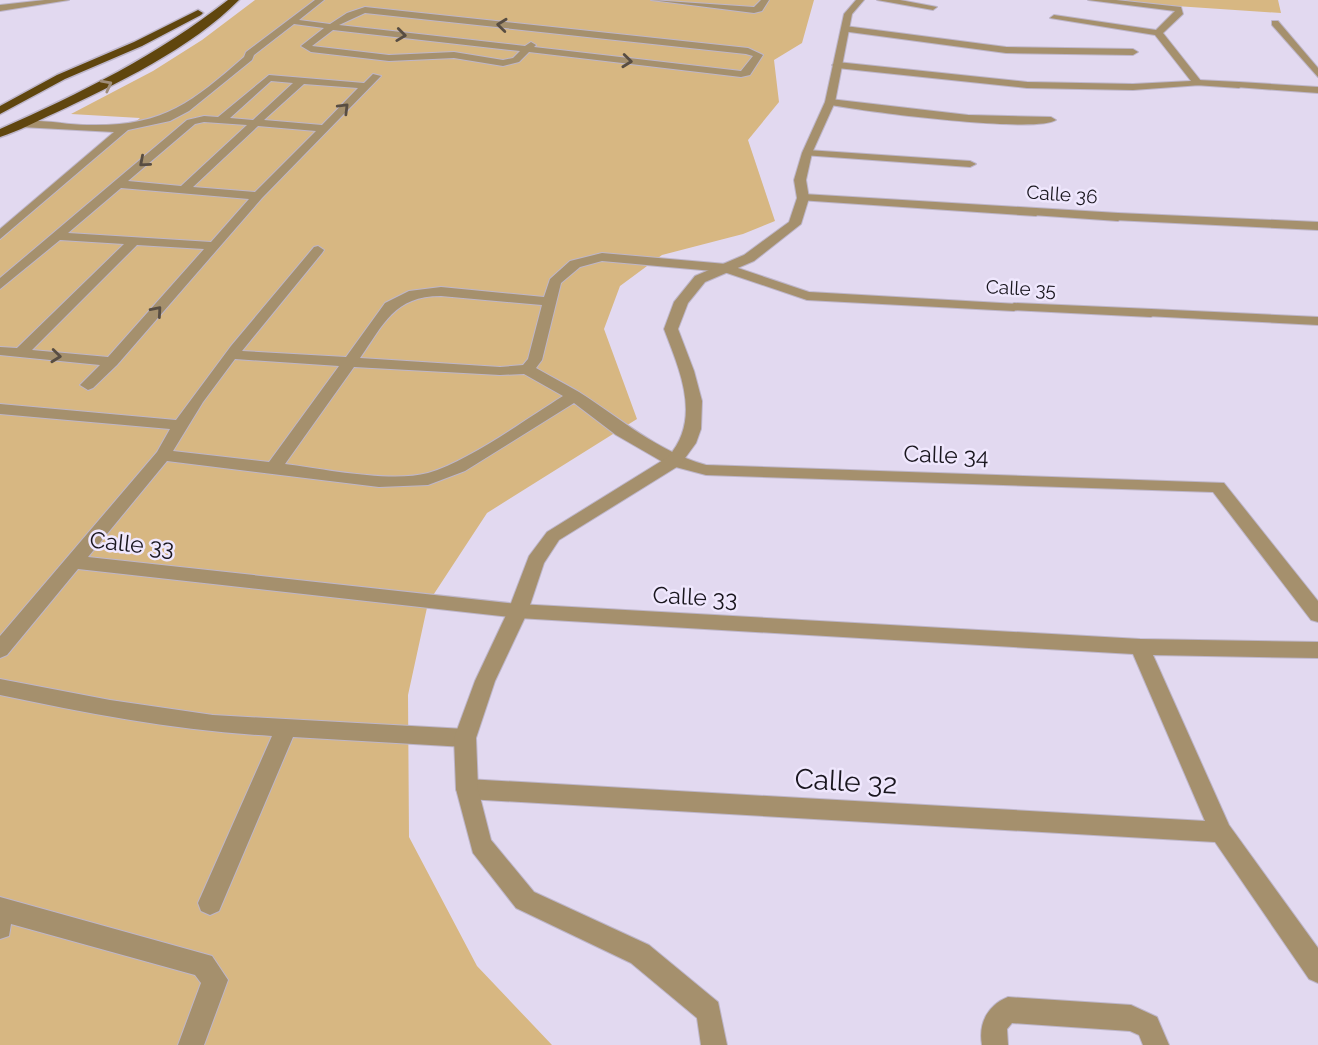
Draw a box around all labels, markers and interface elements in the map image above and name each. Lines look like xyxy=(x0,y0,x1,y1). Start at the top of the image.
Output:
one-way arrow xyxy=(497,18,508,33)
one-way arrow xyxy=(395,28,407,43)
one-way arrow xyxy=(622,53,633,68)
one-way arrow xyxy=(100,80,112,93)
one-way arrow xyxy=(336,103,349,116)
one-way arrow xyxy=(140,154,153,166)
street label: Calle 36 xyxy=(1026,181,1098,207)
street label: Calle 35 xyxy=(985,275,1057,301)
one-way arrow xyxy=(149,306,161,319)
one-way arrow xyxy=(50,349,62,364)
street label: Calle 34 xyxy=(903,440,989,469)
street label: Calle 33 xyxy=(88,526,176,561)
street label: Calle 33 xyxy=(652,581,738,612)
street label: Calle 32 xyxy=(794,762,898,801)

